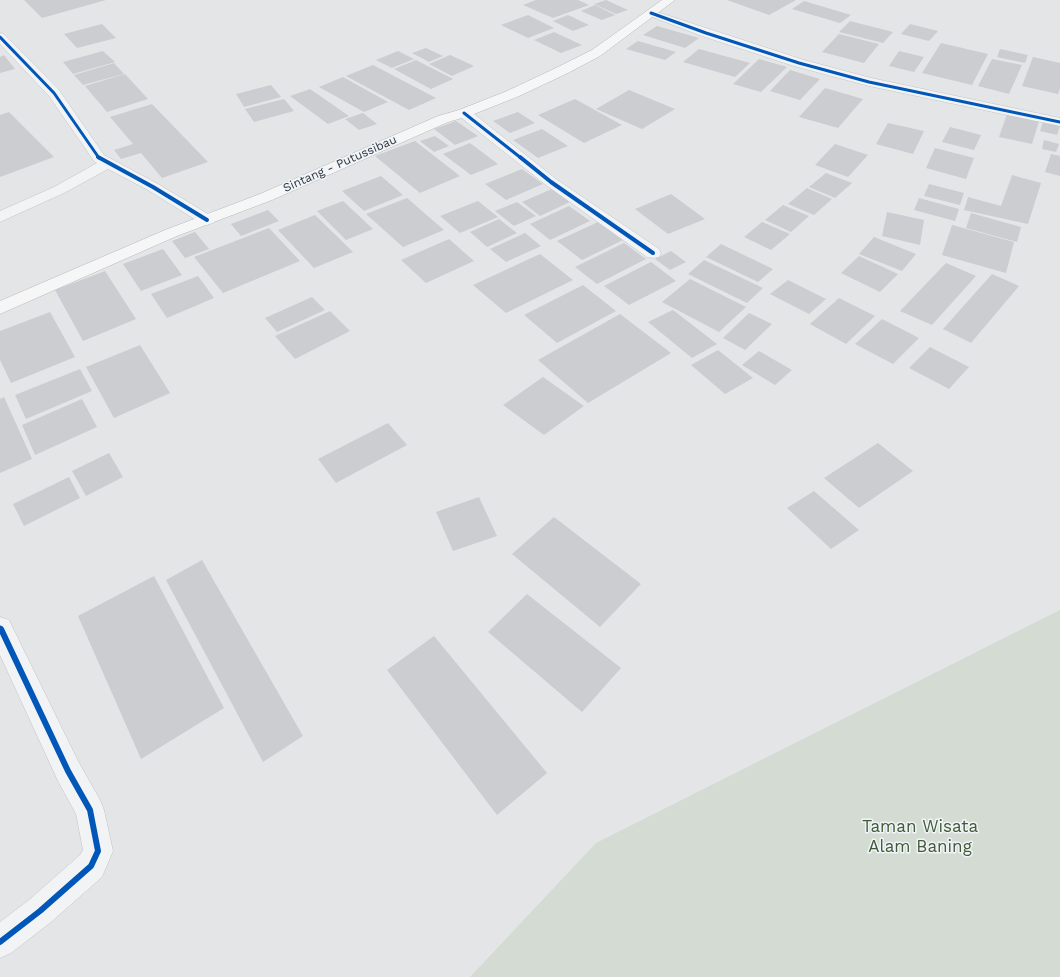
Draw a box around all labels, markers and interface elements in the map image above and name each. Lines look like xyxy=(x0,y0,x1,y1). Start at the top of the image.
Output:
street label: Sintang - Putussibau xyxy=(281,132,399,196)
park label: Taman Wisata Alam Baning xyxy=(862,817,978,857)

